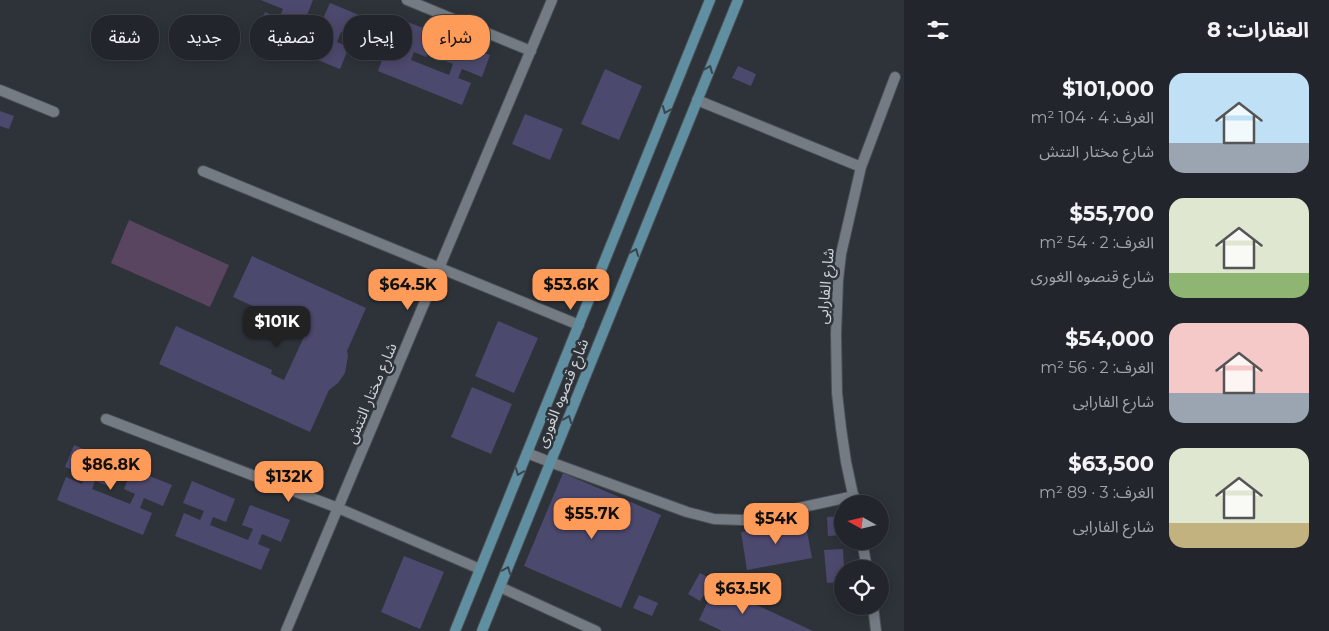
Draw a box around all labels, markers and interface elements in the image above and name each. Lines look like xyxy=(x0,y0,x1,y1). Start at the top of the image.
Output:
chip: شقة xyxy=(91,15,159,60)
chip: جديد xyxy=(169,15,240,60)
chip: تصفية xyxy=(250,15,333,60)
chip: إيجار xyxy=(343,15,412,60)
chip: شراء xyxy=(422,15,490,60)
icon: filters xyxy=(924,16,952,44)
text: العقارات: 8 xyxy=(1207,17,1309,42)
one-way arrow xyxy=(703,65,714,74)
text: $101,000 xyxy=(1062,76,1154,101)
icon: home xyxy=(1209,93,1269,153)
one-way arrow xyxy=(661,105,672,114)
text: الغرف: 4 · 104 m² xyxy=(1031,108,1154,127)
text: شارع مختار التتش xyxy=(1039,142,1154,161)
text: $55,700 xyxy=(1069,201,1154,226)
icon: home xyxy=(1209,218,1269,278)
text: الغرف: 2 · 54 m² xyxy=(1039,233,1154,252)
street label: شارع الفارابى xyxy=(812,247,841,325)
one-way arrow xyxy=(629,248,640,257)
text: شارع قنصوه الغورى xyxy=(1031,267,1154,286)
pin: $64.5K xyxy=(367,268,449,311)
pin: $53.6K xyxy=(530,268,612,311)
text: $64.5K xyxy=(379,275,437,294)
text: $53.6K xyxy=(543,275,599,294)
pin: $101K xyxy=(242,306,312,348)
text: $101K xyxy=(254,312,300,331)
text: $54,000 xyxy=(1065,326,1154,351)
street label: شارع قنصوه الغورى xyxy=(532,336,595,451)
street label: شارع مختار التتش xyxy=(341,340,404,447)
icon: home xyxy=(1209,343,1269,403)
text: الغرف: 2 · 56 m² xyxy=(1040,358,1154,377)
text: شارع الفارابى xyxy=(1073,392,1154,411)
one-way arrow xyxy=(561,415,572,424)
pin: $86.8K xyxy=(70,448,152,491)
text: $63,500 xyxy=(1068,451,1154,476)
text: $86.8K xyxy=(82,455,140,474)
pin: $132K xyxy=(254,460,324,503)
text: $132K xyxy=(266,467,313,486)
one-way arrow xyxy=(515,467,525,475)
icon: home xyxy=(1209,468,1269,528)
text: الغرف: 3 · 89 m² xyxy=(1039,483,1154,502)
north arrow xyxy=(834,495,889,550)
map controls xyxy=(834,495,889,615)
pin: $55.7K xyxy=(551,498,633,540)
pin: $54K xyxy=(746,502,806,545)
text: $55.7K xyxy=(565,504,619,523)
text: $54K xyxy=(755,509,797,528)
text: شارع الفارابى xyxy=(1073,517,1154,536)
button: locate xyxy=(834,560,889,615)
one-way arrow xyxy=(500,566,511,575)
pin: $63.5K xyxy=(702,572,784,615)
text: $63.5K xyxy=(715,579,771,598)

